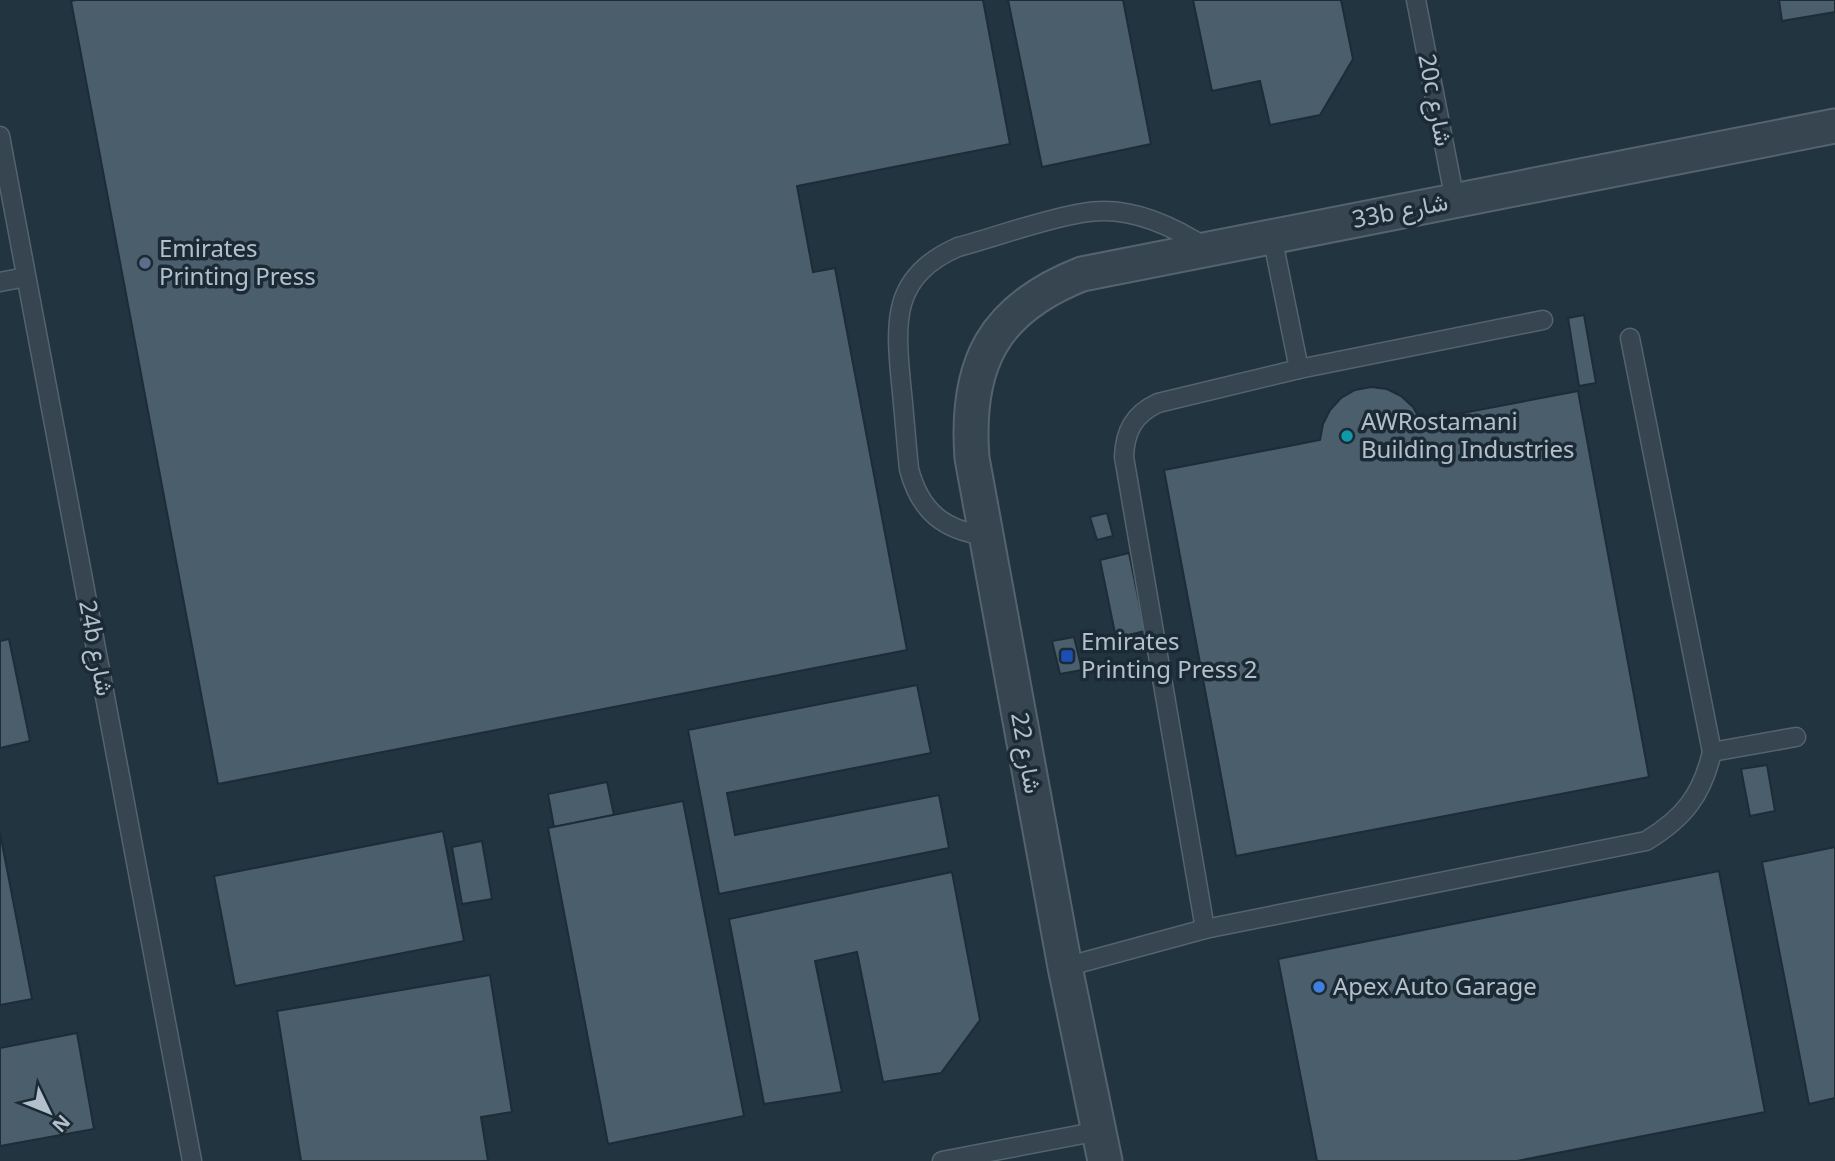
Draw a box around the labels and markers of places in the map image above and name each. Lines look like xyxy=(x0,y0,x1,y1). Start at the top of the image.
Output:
place label: Emirates Printing Press xyxy=(159,231,316,292)
marker: Emirates Printing Press xyxy=(137,255,153,271)
place label: AWRostamani Building Industries xyxy=(1361,404,1574,465)
marker: AWRostamani Building Industries xyxy=(1339,428,1355,444)
place label: Emirates Printing Press 2 xyxy=(1081,624,1258,685)
marker: Emirates Printing Press 2 xyxy=(1059,648,1075,664)
place label: Apex Auto Garage xyxy=(1333,969,1537,1002)
marker: Apex Auto Garage xyxy=(1311,979,1327,995)

